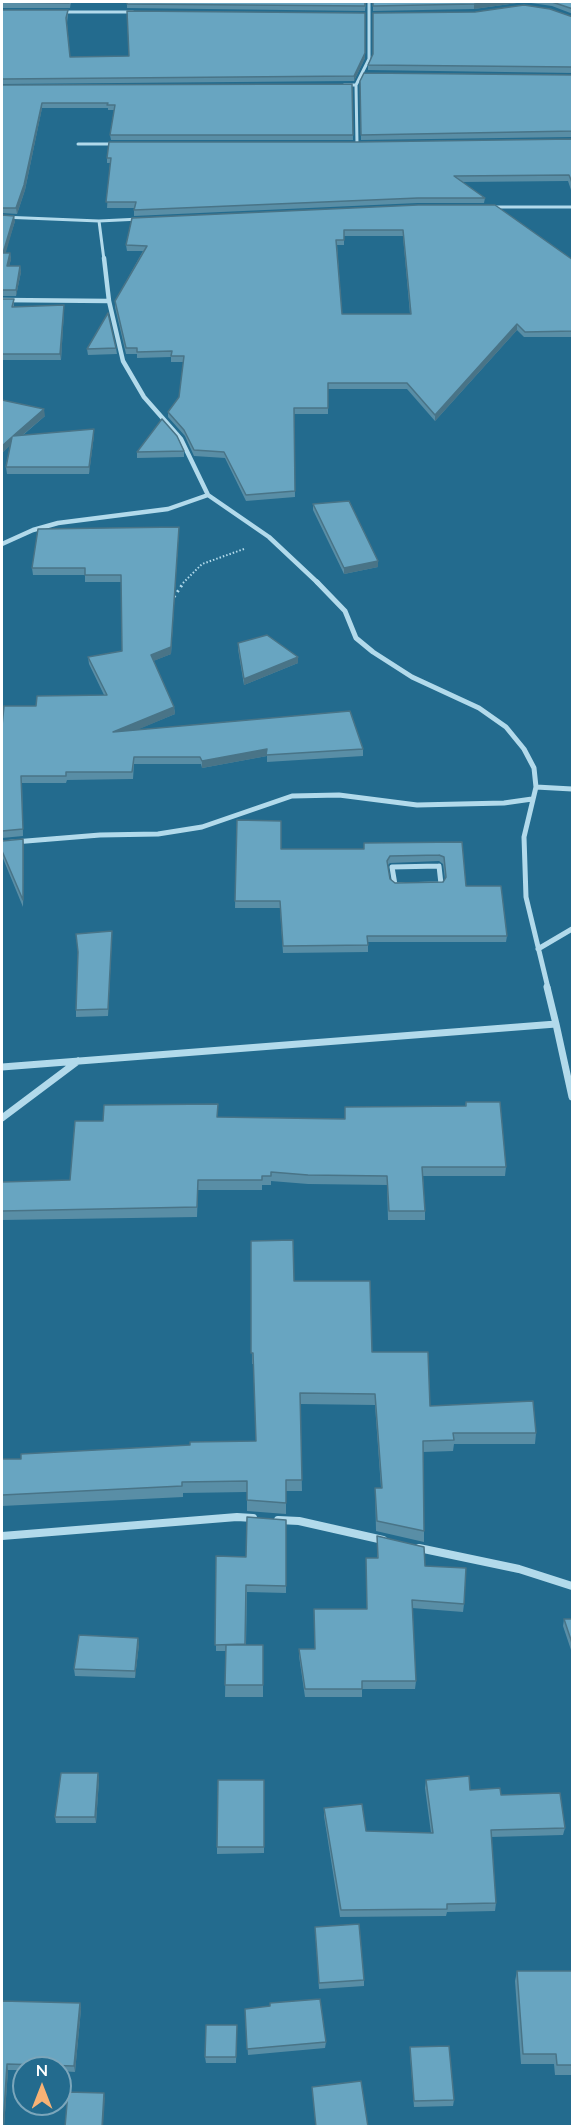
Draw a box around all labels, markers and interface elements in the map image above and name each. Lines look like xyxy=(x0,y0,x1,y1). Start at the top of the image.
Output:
north arrow xyxy=(12,2056,72,2116)
text: N xyxy=(36,2060,48,2079)

